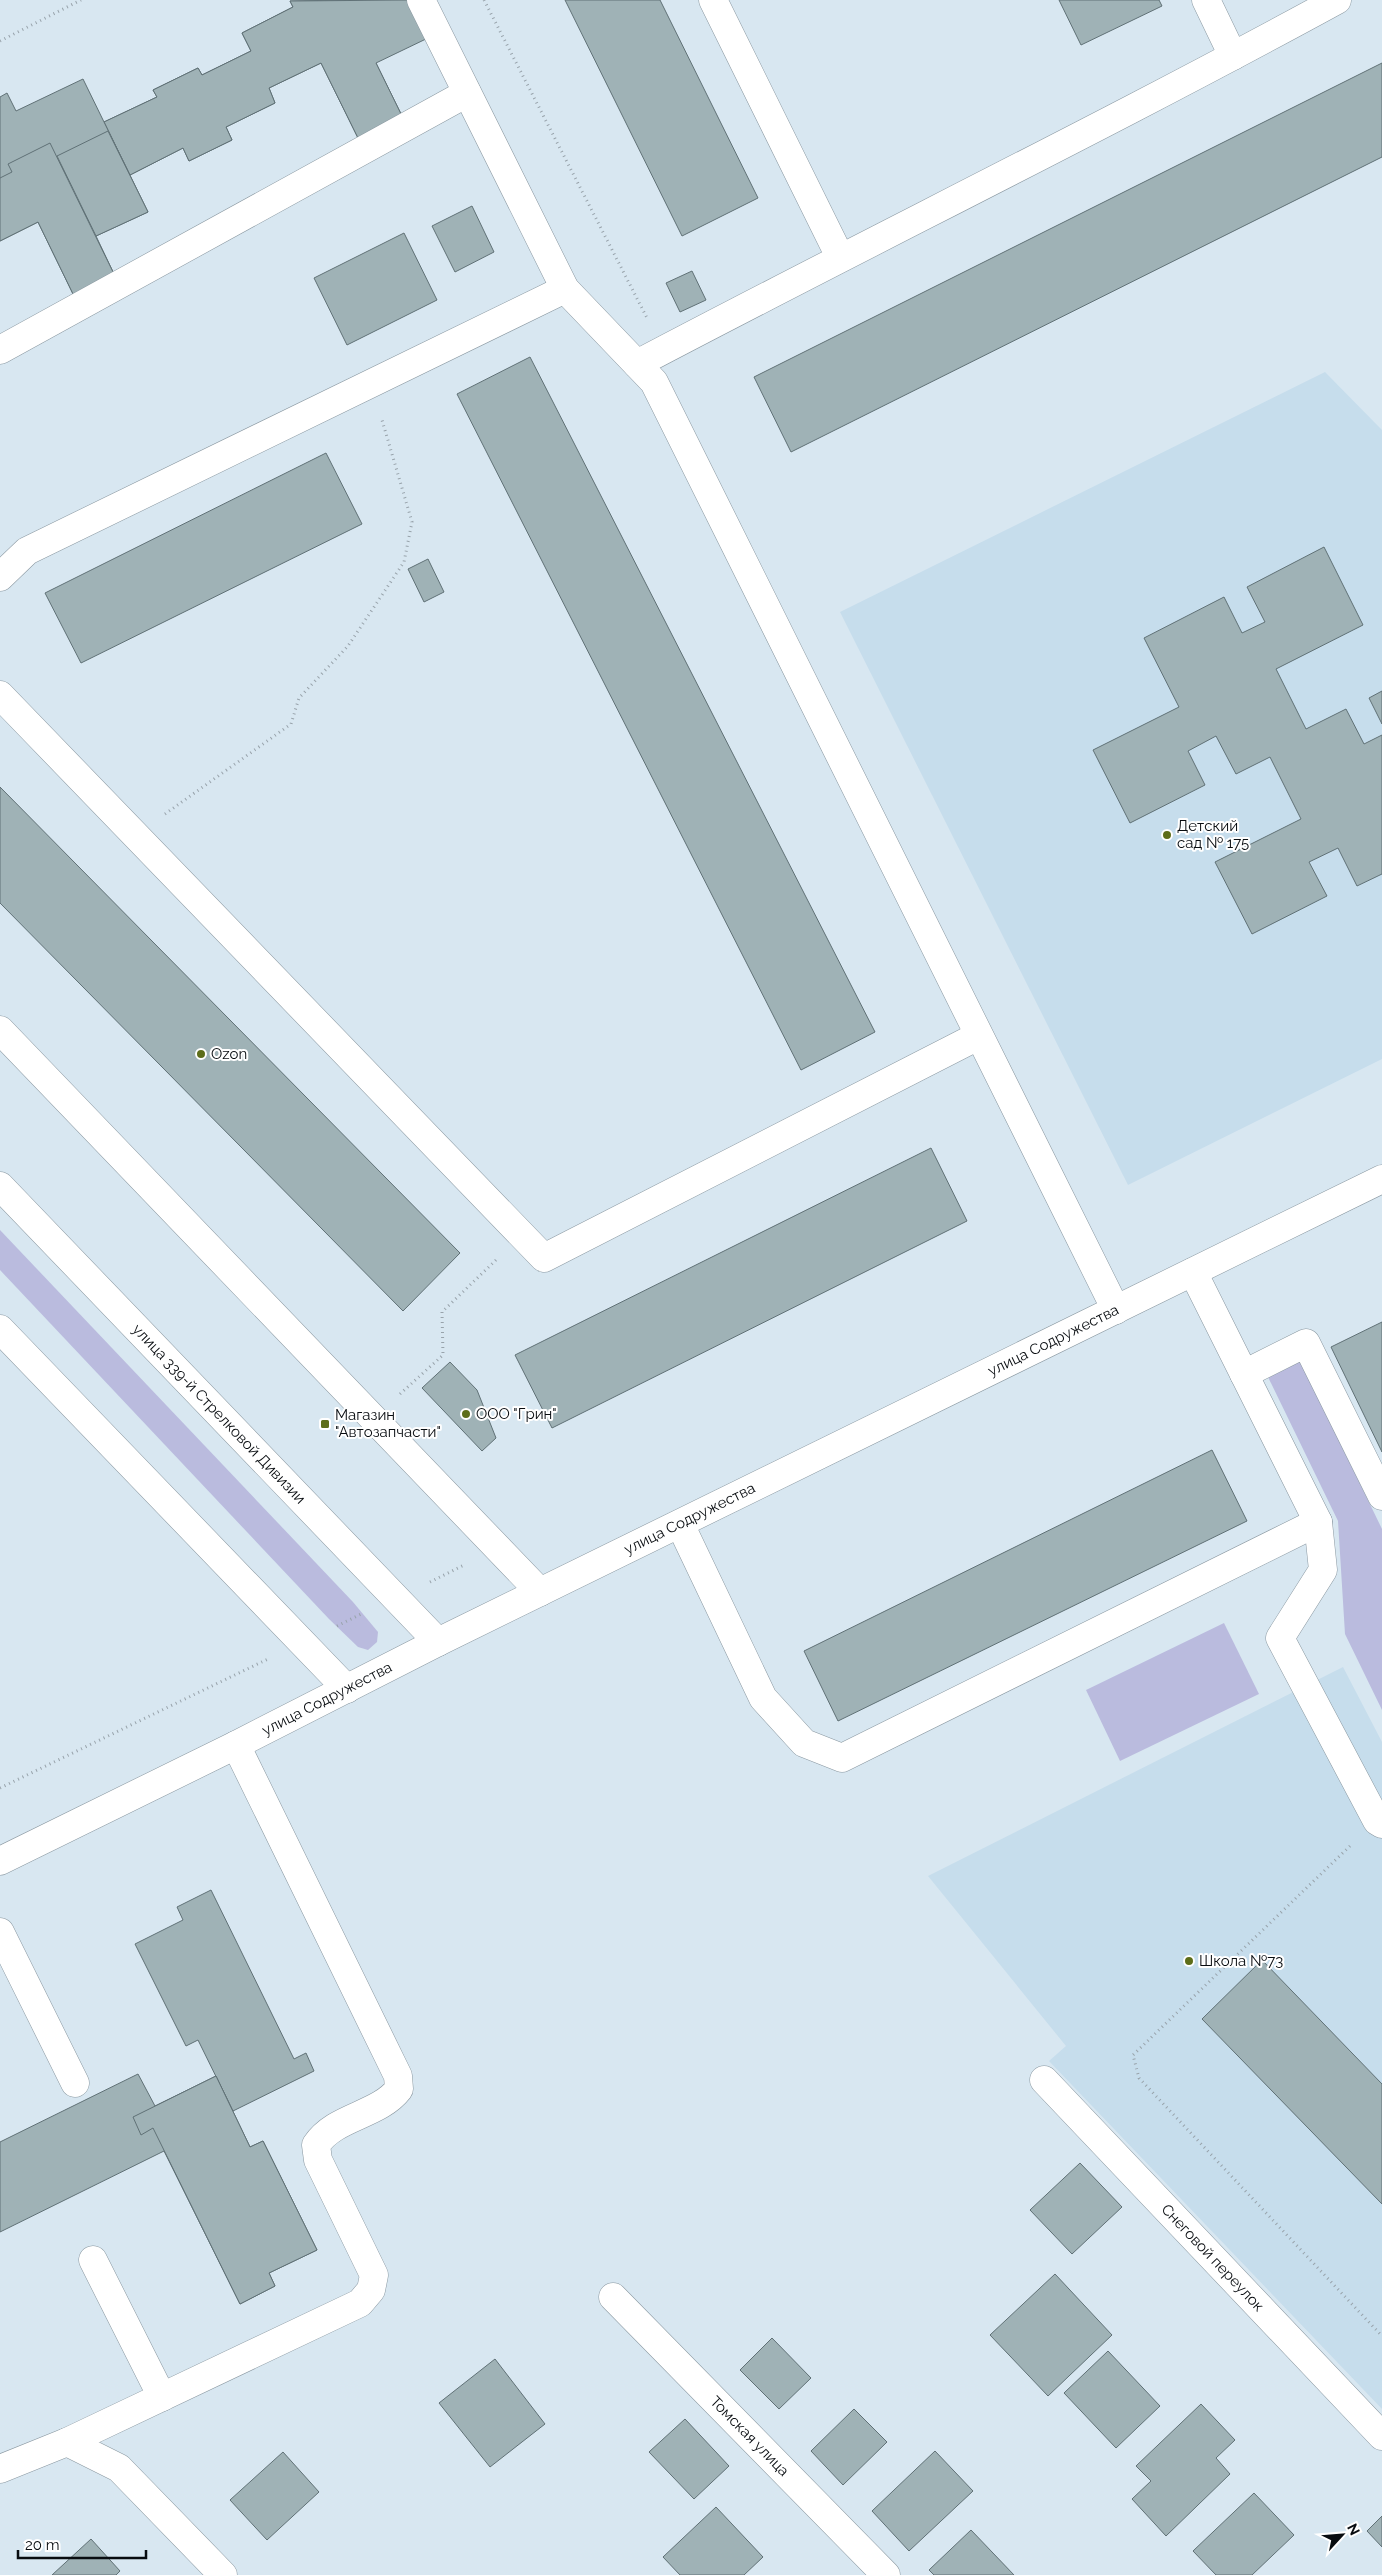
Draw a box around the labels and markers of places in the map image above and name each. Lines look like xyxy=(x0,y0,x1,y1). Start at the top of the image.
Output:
place label: Детский сад № 175 xyxy=(1177,817,1249,852)
marker: Детский сад № 175 xyxy=(1161,829,1173,841)
place label: Ozon xyxy=(211,1045,247,1063)
marker: Ozon xyxy=(195,1048,207,1060)
place label: ООО "Грин" xyxy=(476,1405,557,1423)
place label: Магазин "Автозапчасти" xyxy=(335,1406,441,1441)
marker: ООО "Грин" xyxy=(460,1408,472,1420)
marker: Магазин "Автозапчасти" xyxy=(319,1418,331,1430)
place label: Школа №73 xyxy=(1199,1952,1283,1970)
marker: Школа №73 xyxy=(1183,1955,1195,1967)

